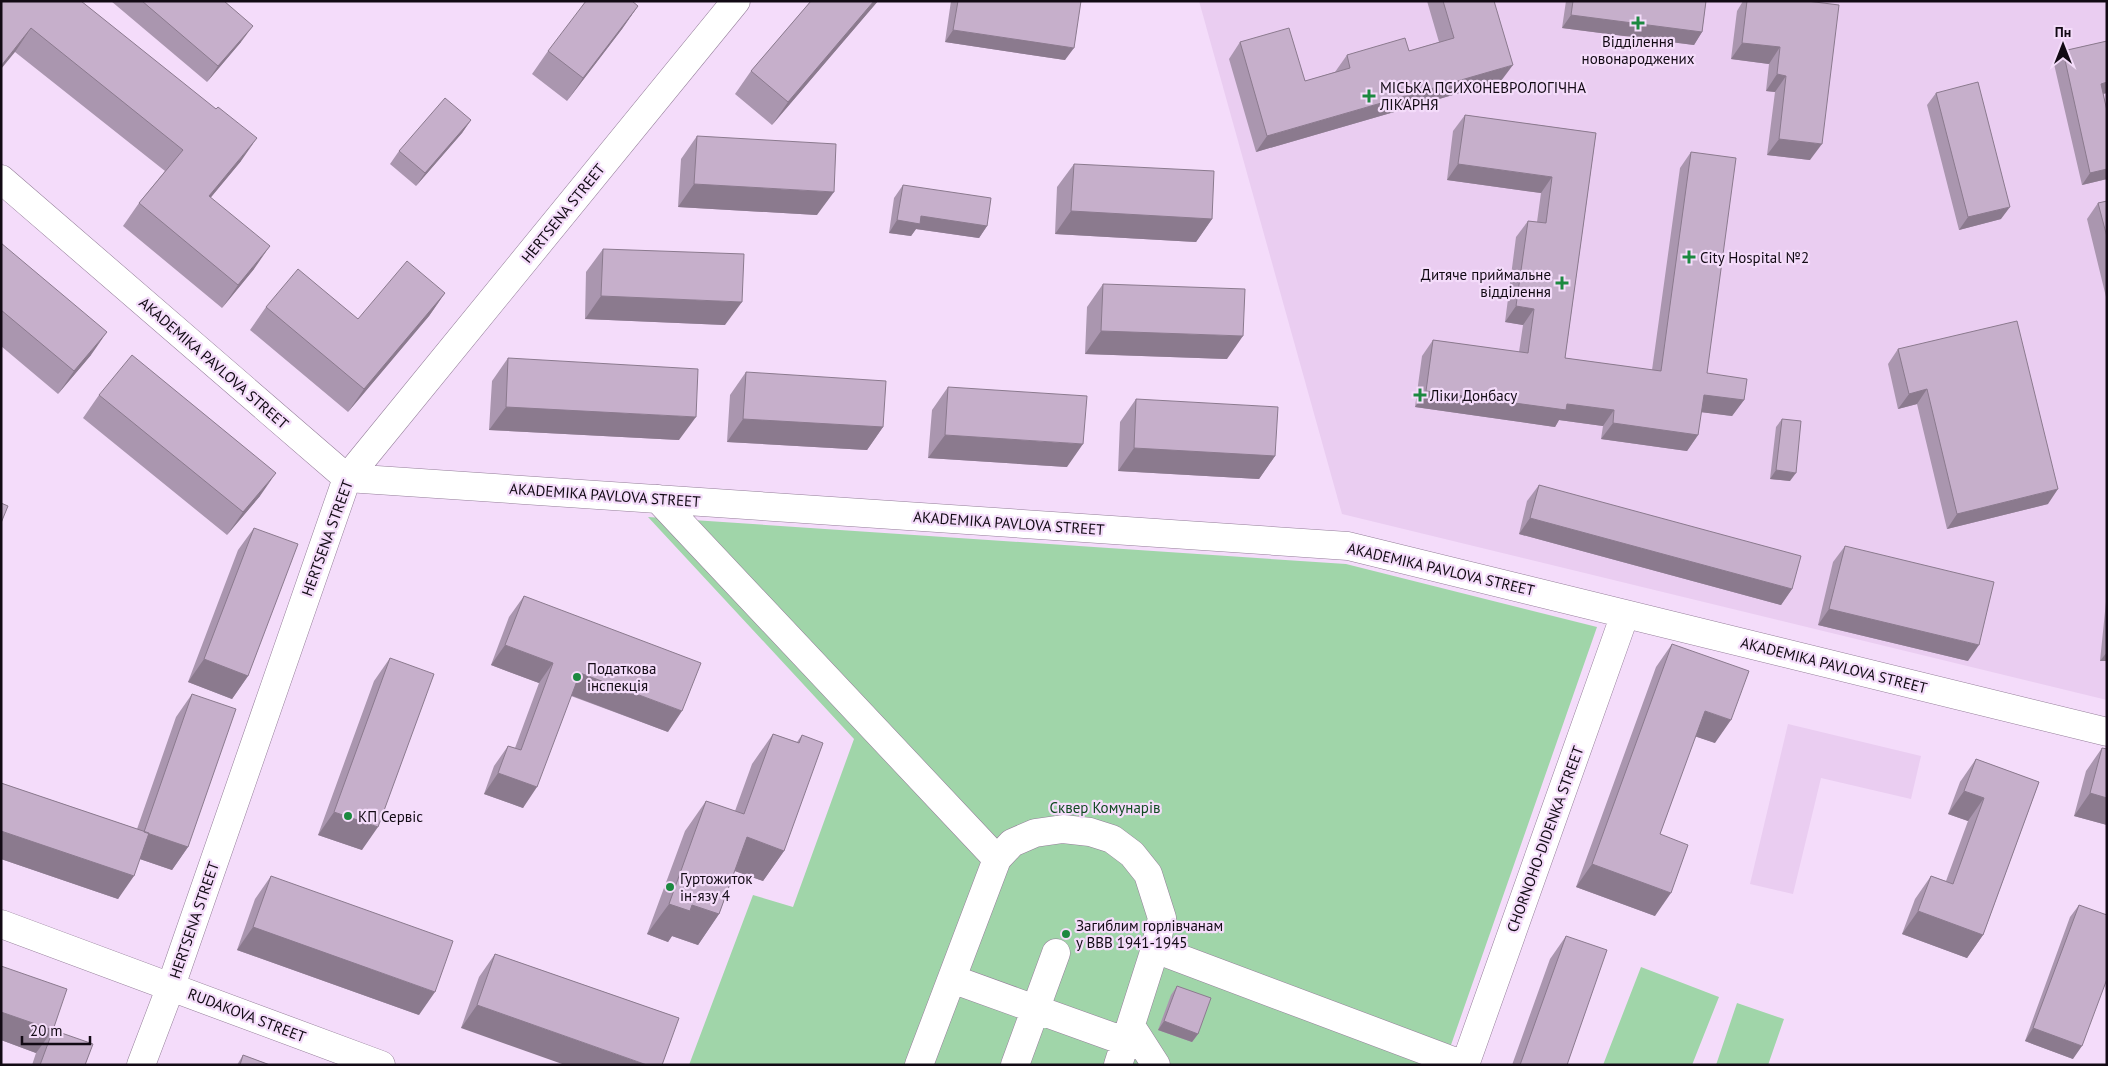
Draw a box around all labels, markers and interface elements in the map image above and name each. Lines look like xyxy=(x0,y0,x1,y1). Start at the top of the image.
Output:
marker: Відділення новонароджених xyxy=(1631,16,1645,30)
north arrow xyxy=(2038,20,2088,70)
text: Пн xyxy=(2055,23,2071,41)
place label: Відділення новонароджених xyxy=(1582,32,1695,68)
place label: МІСЬКА ПСИХОНЕВРОЛОГІЧНА ЛІКАРНЯ xyxy=(1379,78,1586,114)
marker: МІСЬКА ПСИХОНЕВРОЛОГІЧНА ЛІКАРНЯ xyxy=(1362,89,1376,103)
street label: HERTSENA STREET xyxy=(517,159,609,267)
place label: City Hospital №2 xyxy=(1700,248,1809,267)
marker: City Hospital №2 xyxy=(1682,250,1696,264)
place label: Дитяче приймальне відділення xyxy=(1421,265,1551,301)
marker: Дитяче приймальне відділення xyxy=(1555,276,1569,290)
street label: AKADEMIKA PAVLOVA STREET xyxy=(135,293,293,433)
place label: Ліки Донбасу xyxy=(1429,386,1517,405)
marker: Ліки Донбасу xyxy=(1414,389,1426,401)
street label: HERTSENA STREET xyxy=(297,477,357,599)
street label: AKADEMIKA PAVLOVA STREET xyxy=(509,479,702,511)
street label: AKADEMIKA PAVLOVA STREET xyxy=(913,507,1106,539)
street label: AKADEMIKA PAVLOVA STREET xyxy=(1346,538,1537,600)
street label: AKADEMIKA PAVLOVA STREET xyxy=(1739,633,1930,698)
place label: Податкова інспекція xyxy=(587,659,656,695)
marker: Податкова інспекція xyxy=(571,671,583,683)
street label: CHORNOHO-DIDENKA STREET xyxy=(1502,743,1588,935)
park label: Сквер Комунарів xyxy=(1049,798,1161,817)
place label: КП Сервіс xyxy=(358,807,423,826)
marker: КП Сервіс xyxy=(342,810,354,822)
street label: HERTSENA STREET xyxy=(165,858,223,981)
place label: Гуртожиток ін-язу 4 xyxy=(680,869,753,905)
marker: Гуртожиток ін-язу 4 xyxy=(664,881,676,893)
place label: Загиблим горлівчанам у ВВВ 1941-1945 xyxy=(1076,916,1223,952)
marker: Загиблим горлівчанам у ВВВ 1941-1945 xyxy=(1060,928,1072,940)
street label: RUDAKOVA STREET xyxy=(185,984,309,1046)
scale bar xyxy=(22,1014,90,1046)
text: 20 m xyxy=(30,1021,63,1040)

